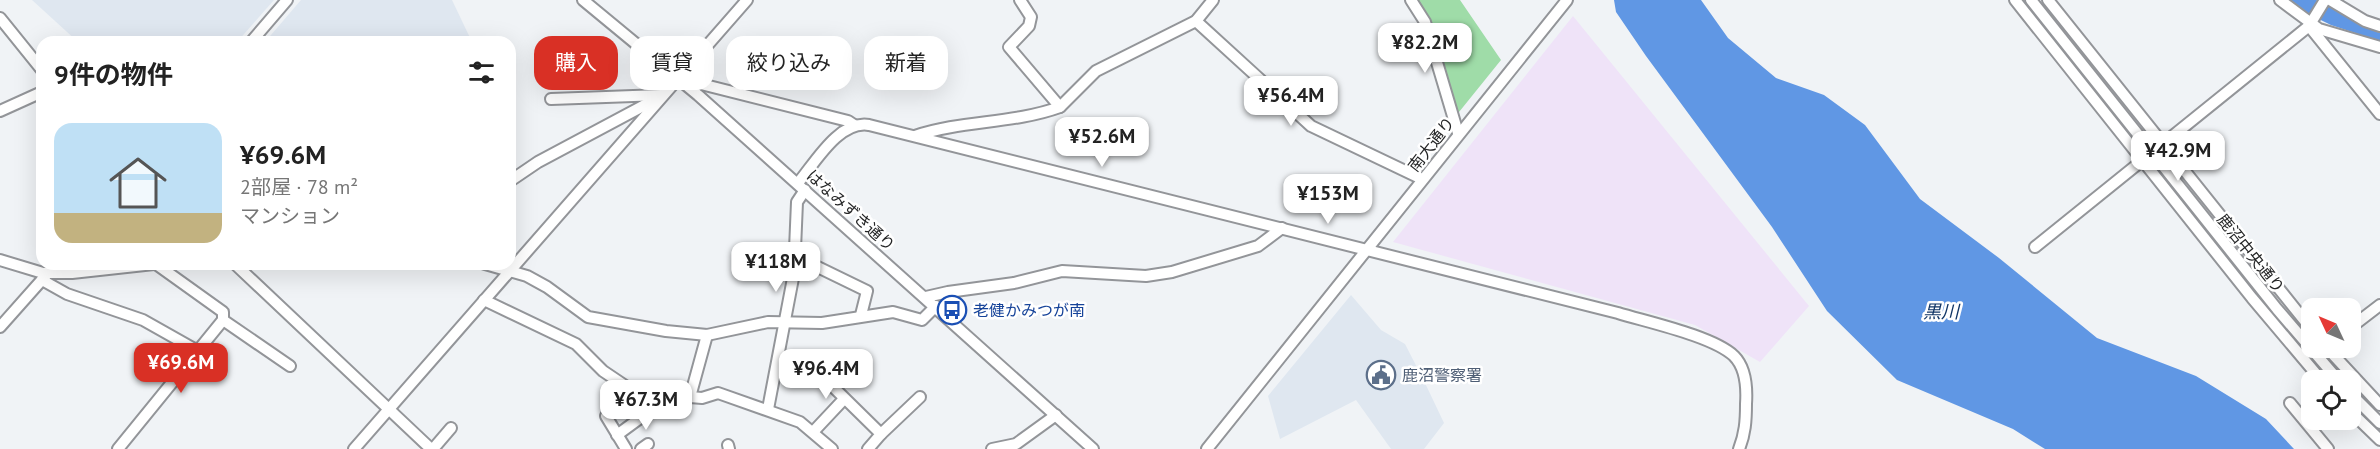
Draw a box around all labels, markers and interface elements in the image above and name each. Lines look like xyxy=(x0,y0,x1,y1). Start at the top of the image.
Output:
pin: ¥82.2M xyxy=(1376,23,1474,74)
text: ¥82.2M xyxy=(1392,29,1458,55)
chip: 購入 xyxy=(534,36,618,90)
chip: 賃貸 xyxy=(630,36,714,90)
chip: 絞り込み xyxy=(726,36,852,90)
chip: 新着 xyxy=(864,36,948,90)
icon: filters xyxy=(465,56,498,89)
text: 9件の物件 xyxy=(54,58,173,91)
pin: ¥56.4M xyxy=(1242,76,1340,127)
text: ¥56.4M xyxy=(1258,82,1324,108)
street label: 南大通り xyxy=(1403,113,1459,175)
pin: ¥52.6M xyxy=(1053,117,1151,168)
text: ¥52.6M xyxy=(1069,123,1135,149)
pin: ¥42.9M xyxy=(2129,131,2227,182)
text: ¥42.9M xyxy=(2145,137,2211,163)
text: ¥69.6M xyxy=(240,138,326,171)
icon: home xyxy=(102,147,174,219)
street label: はなみずき通り xyxy=(803,165,899,255)
text: 2部屋 · 78 m² xyxy=(240,174,358,200)
pin: ¥153M xyxy=(1286,174,1370,225)
text: ¥153M xyxy=(1297,180,1359,206)
text: マンション xyxy=(240,203,340,229)
street label: 鹿沼中央通り xyxy=(2213,209,2289,297)
pin: ¥118M xyxy=(734,242,818,293)
text: ¥118M xyxy=(745,248,807,274)
bus stop icon: 老健かみつが南 xyxy=(936,294,968,326)
north arrow xyxy=(2301,298,2361,358)
map controls xyxy=(2301,298,2361,430)
place label: 老健かみつが南 xyxy=(973,300,1085,320)
water label: 黒川 xyxy=(1923,300,1961,323)
pin: ¥69.6M xyxy=(132,343,230,394)
text: ¥69.6M xyxy=(148,349,214,375)
pin: ¥96.4M xyxy=(777,349,875,400)
text: ¥96.4M xyxy=(793,355,859,381)
public building icon: 鹿沼警察署 xyxy=(1365,359,1397,391)
place label: 鹿沼警察署 xyxy=(1402,365,1482,385)
button: locate xyxy=(2301,370,2361,430)
pin: ¥67.3M xyxy=(597,380,695,431)
text: ¥67.3M xyxy=(614,386,678,412)

